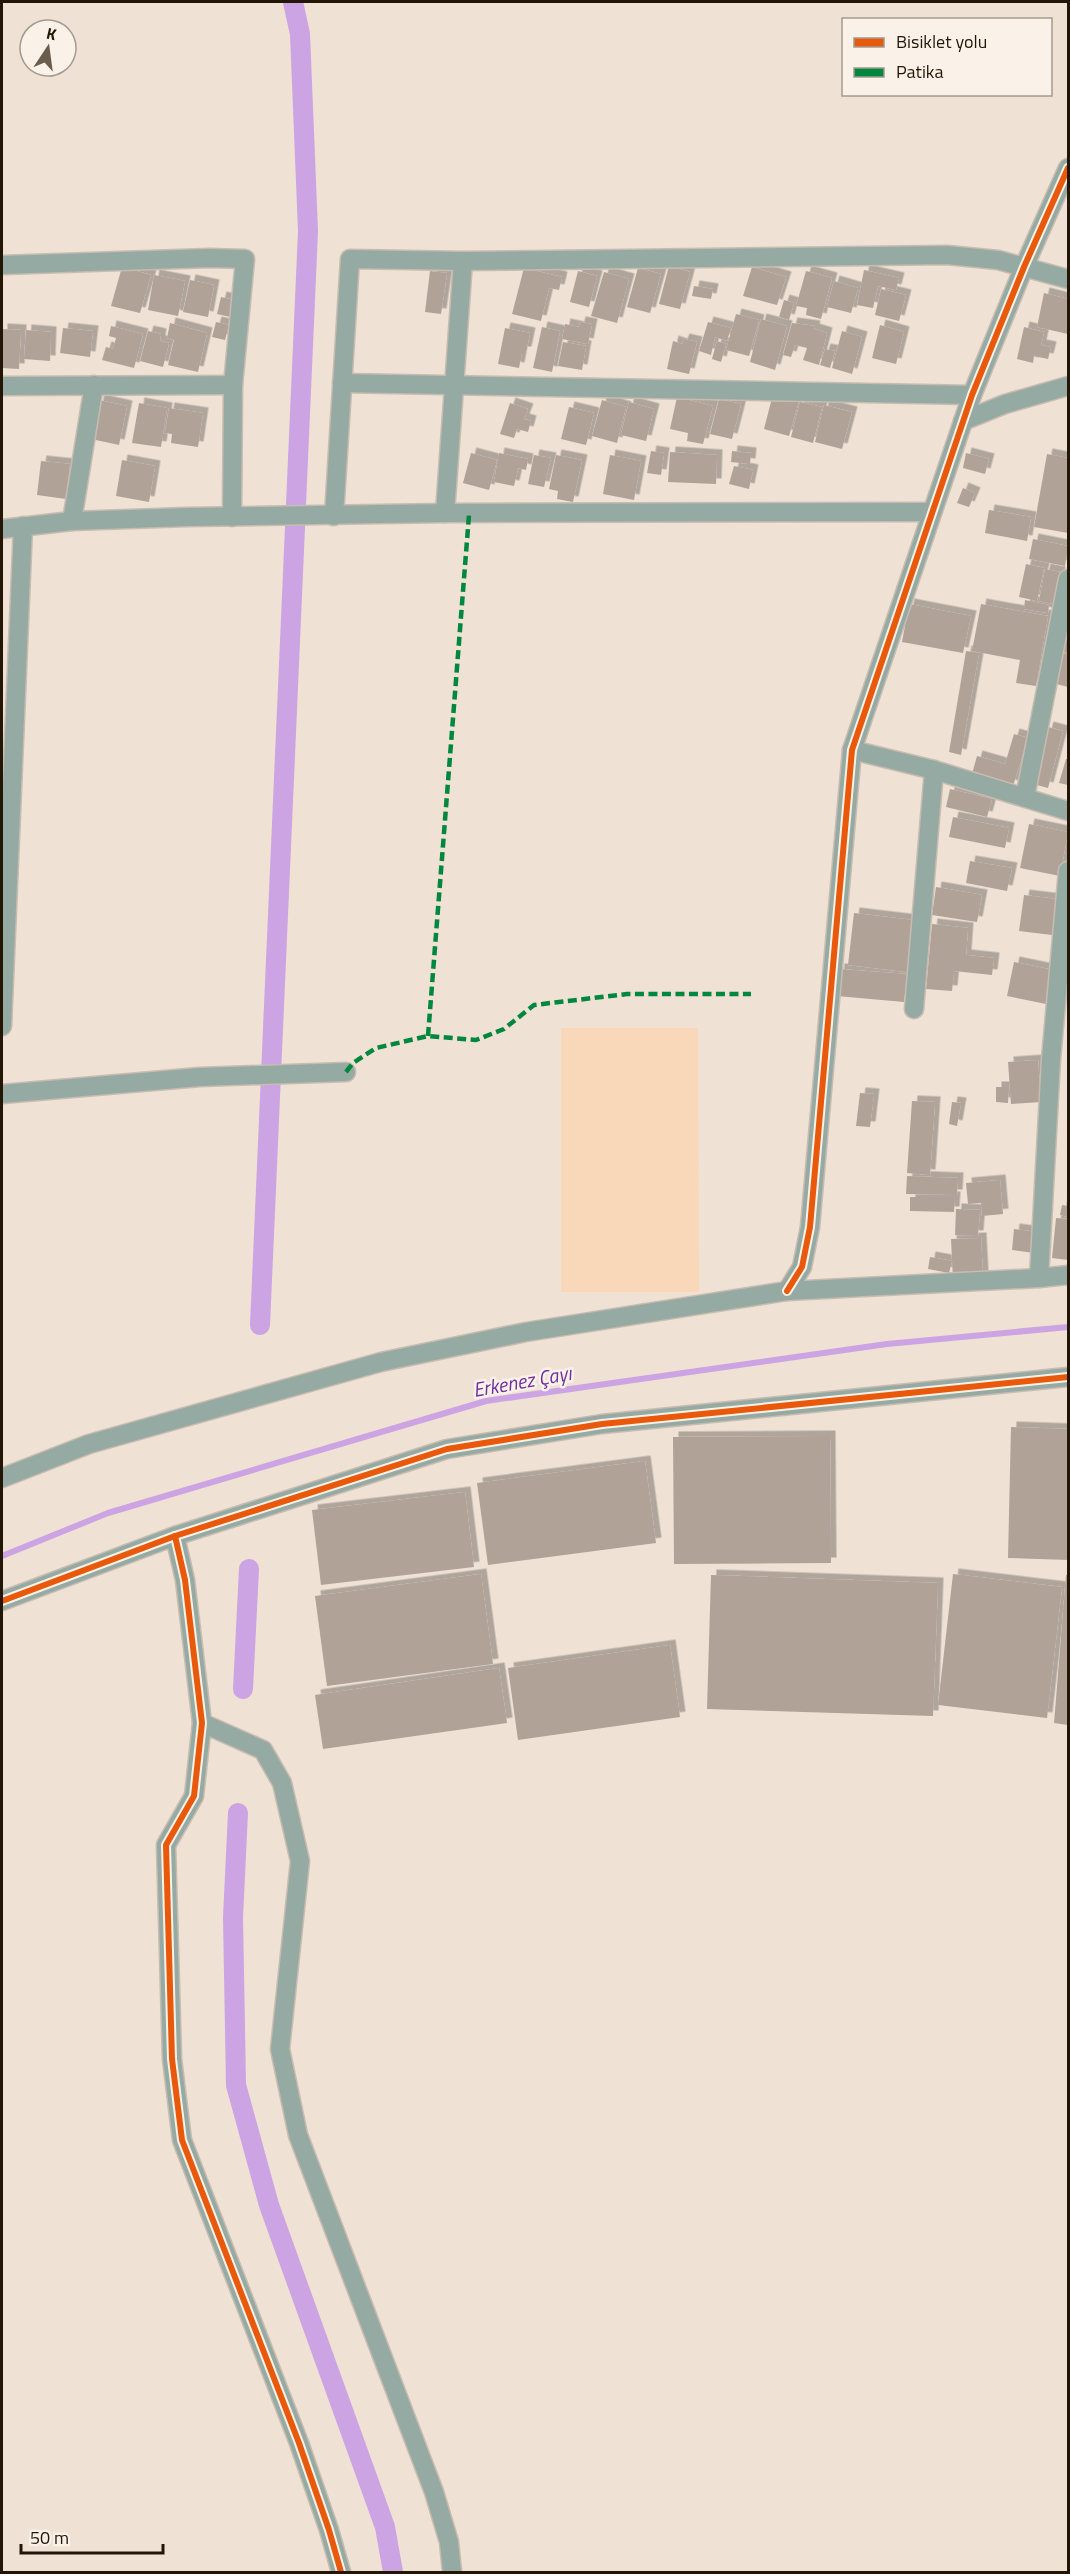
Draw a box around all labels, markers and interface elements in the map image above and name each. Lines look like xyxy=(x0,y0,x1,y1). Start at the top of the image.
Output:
north arrow xyxy=(18,18,78,78)
legend xyxy=(842,18,1052,96)
text: K xyxy=(44,21,59,46)
text: Bisiklet yolu xyxy=(896,28,987,55)
text: Patika xyxy=(896,58,943,85)
water label: Erkenez Çayı xyxy=(470,1357,575,1405)
scale bar xyxy=(21,2517,164,2555)
text: 50 m xyxy=(30,2524,69,2551)

